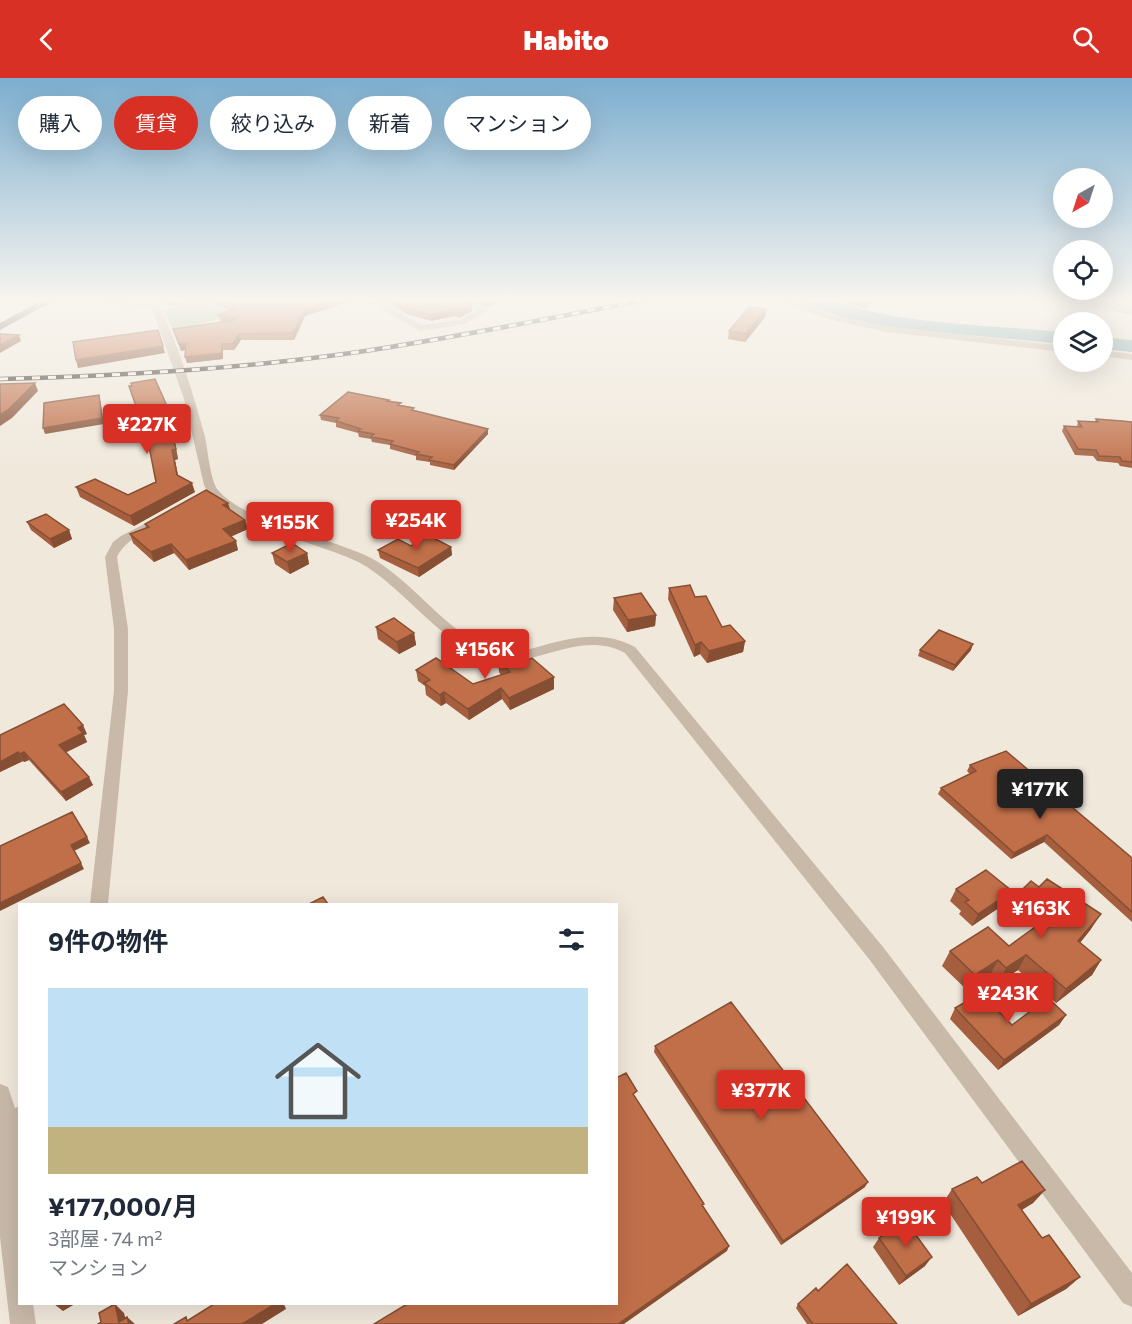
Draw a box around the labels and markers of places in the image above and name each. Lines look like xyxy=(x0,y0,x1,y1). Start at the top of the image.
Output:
pin: ¥227K xyxy=(105,404,189,455)
pin: ¥254K xyxy=(374,500,458,551)
pin: ¥155K xyxy=(248,502,332,553)
pin: ¥156K xyxy=(443,629,527,680)
pin: ¥177K xyxy=(998,769,1082,820)
pin: ¥163K xyxy=(999,888,1083,939)
pin: ¥243K xyxy=(966,973,1050,1024)
pin: ¥377K xyxy=(719,1070,803,1121)
pin: ¥199K xyxy=(864,1197,948,1248)

